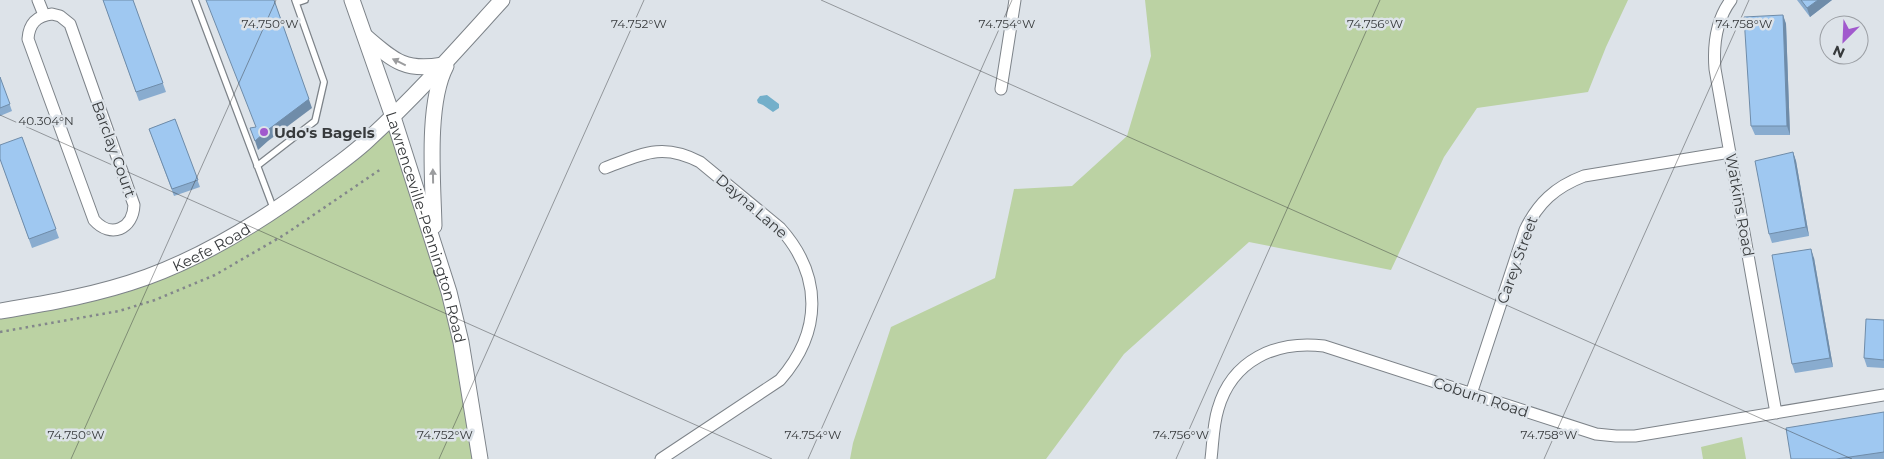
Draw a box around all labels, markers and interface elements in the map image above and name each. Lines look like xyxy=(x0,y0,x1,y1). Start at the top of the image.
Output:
north arrow xyxy=(1819,15,1869,65)
text: 74.750°W xyxy=(241,16,299,31)
text: 74.752°W xyxy=(611,16,667,31)
text: 74.754°W xyxy=(979,16,1035,31)
text: 74.756°W xyxy=(1347,16,1403,31)
text: 74.758°W xyxy=(1716,16,1772,31)
text: N xyxy=(1830,41,1848,62)
one-way arrow xyxy=(392,58,407,66)
street label: Barclay Court xyxy=(88,98,140,200)
street label: Lawrenceville-Pennington Road xyxy=(382,109,470,345)
text: 40.304°N xyxy=(18,113,74,128)
place label: Udo's Bagels xyxy=(274,123,375,142)
marker: Udo's Bagels xyxy=(258,126,270,138)
street label: Watkins Road xyxy=(1722,152,1758,258)
one-way arrow xyxy=(429,168,437,184)
street label: Dayna Lane xyxy=(712,170,792,242)
street label: Carey Street xyxy=(1492,214,1542,306)
street label: Keefe Road xyxy=(169,219,254,275)
street label: Coburn Road xyxy=(1431,373,1531,421)
text: 74.750°W xyxy=(47,427,105,442)
text: 74.752°W xyxy=(417,427,473,442)
text: 74.754°W xyxy=(785,427,841,442)
text: 74.756°W xyxy=(1153,427,1209,442)
text: 74.758°W xyxy=(1521,427,1577,442)

